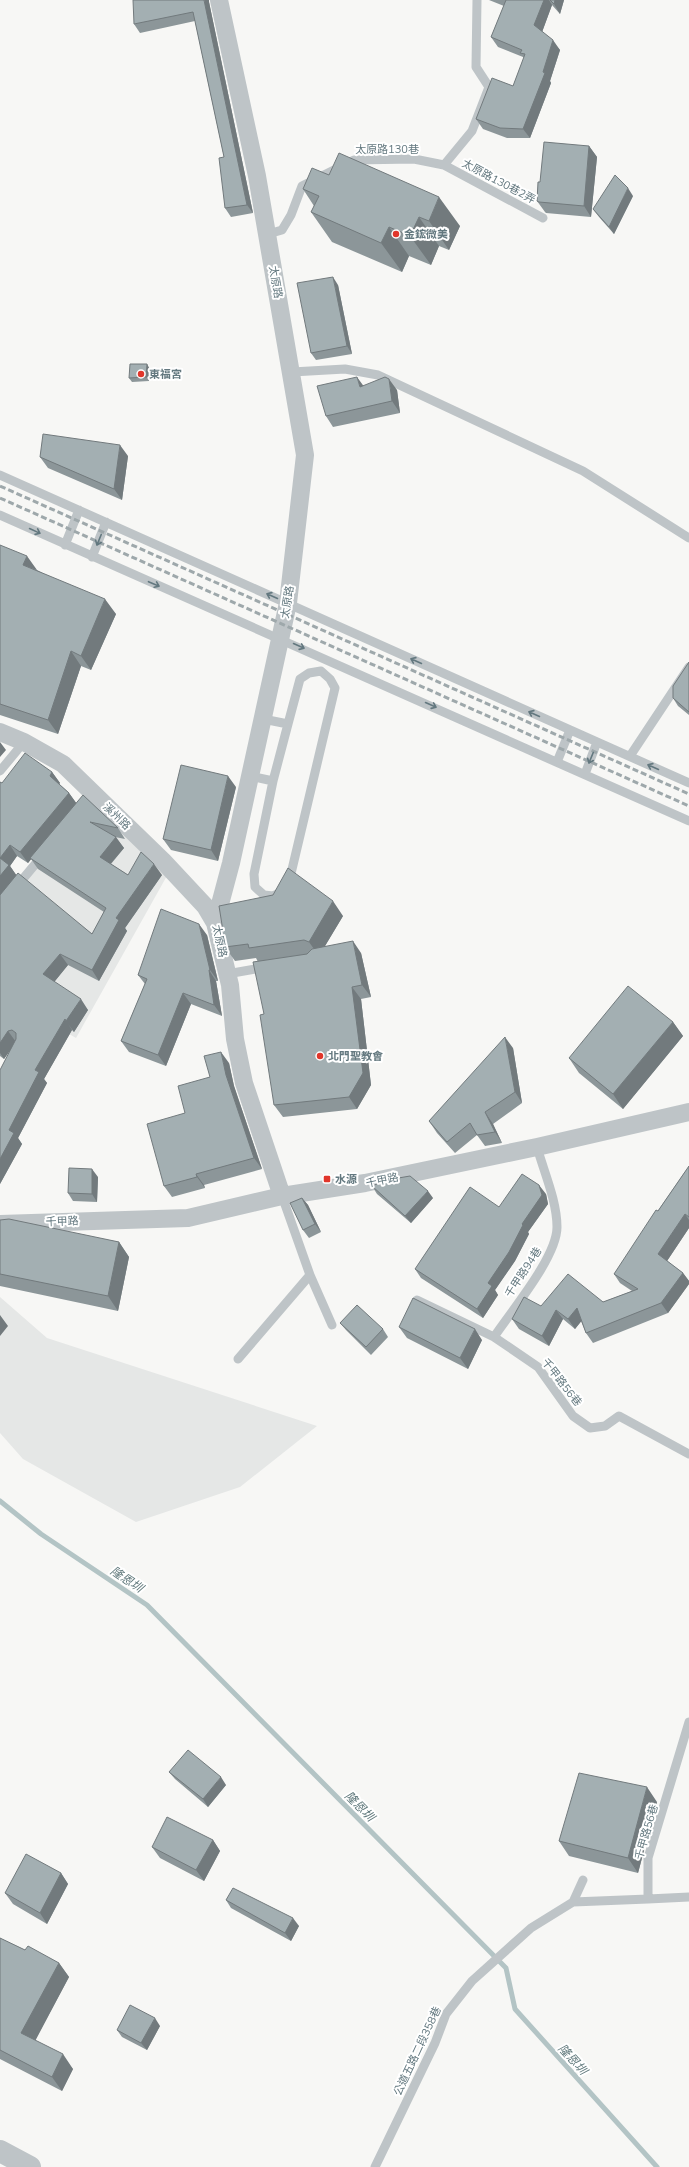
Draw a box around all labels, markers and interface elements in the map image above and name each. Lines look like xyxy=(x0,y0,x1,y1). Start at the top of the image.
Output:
street label: 太原路130巷 xyxy=(355,142,419,156)
street label: 太原路130巷2弄 xyxy=(460,156,538,206)
place label: 金鋐微美 xyxy=(404,227,448,241)
marker: 金鋐微美 xyxy=(391,229,401,239)
street label: 太原路 xyxy=(266,265,286,299)
place label: 東福宮 xyxy=(149,367,182,381)
marker: 東福宮 xyxy=(136,369,146,379)
one-way arrow xyxy=(29,528,41,535)
one-way arrow xyxy=(95,533,103,545)
one-way arrow xyxy=(148,580,160,588)
street label: 太原路 xyxy=(278,585,296,619)
one-way arrow xyxy=(266,592,278,599)
one-way arrow xyxy=(293,643,305,651)
one-way arrow xyxy=(410,657,422,664)
one-way arrow xyxy=(424,702,436,709)
one-way arrow xyxy=(529,710,541,717)
one-way arrow xyxy=(587,751,595,763)
one-way arrow xyxy=(648,762,660,770)
street label: 溪州路 xyxy=(100,800,134,832)
street label: 太原路 xyxy=(210,923,230,959)
place label: 北門聖教會 xyxy=(328,1049,383,1063)
marker: 北門聖教會 xyxy=(315,1051,325,1061)
street label: 千甲路 xyxy=(364,1170,400,1190)
place label: 水源 xyxy=(335,1172,357,1186)
marker: 水源 xyxy=(322,1174,332,1184)
street label: 千甲路 xyxy=(45,1213,79,1229)
street label: 千甲路94巷 xyxy=(502,1244,544,1300)
street label: 千甲路56巷 xyxy=(539,1355,585,1409)
water label: 隆恩圳 xyxy=(108,1563,148,1596)
water label: 隆恩圳 xyxy=(342,1788,379,1825)
street label: 千甲路56巷 xyxy=(631,1803,661,1861)
street label: 公道五路二段358巷 xyxy=(390,2004,444,2098)
water label: 隆恩圳 xyxy=(555,2041,592,2079)

